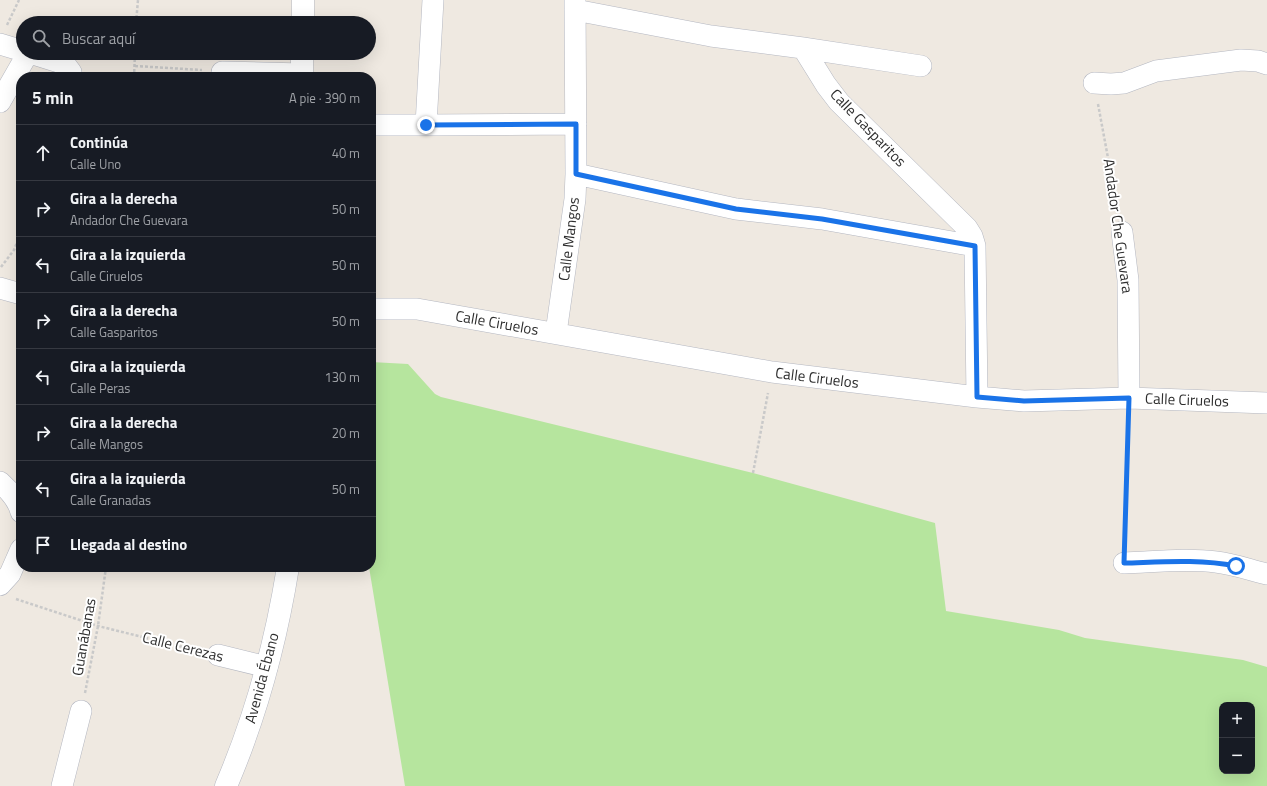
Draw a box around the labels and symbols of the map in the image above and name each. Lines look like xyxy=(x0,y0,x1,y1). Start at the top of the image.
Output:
street label: Calle Gasparitos xyxy=(825,83,912,172)
route end xyxy=(417,116,435,134)
street label: Andador Che Guevara xyxy=(1098,157,1139,295)
street label: Calle Mangos xyxy=(552,196,585,282)
street label: Calle Ciruelos xyxy=(454,304,540,341)
street label: Calle Ciruelos xyxy=(774,361,860,394)
street label: Calle Ciruelos xyxy=(1145,387,1229,412)
route start xyxy=(1227,557,1245,575)
street label: Guanábanas xyxy=(65,596,102,677)
street label: Calle Cerezas xyxy=(140,625,226,668)
street label: Avenida Ébano xyxy=(238,630,285,726)

